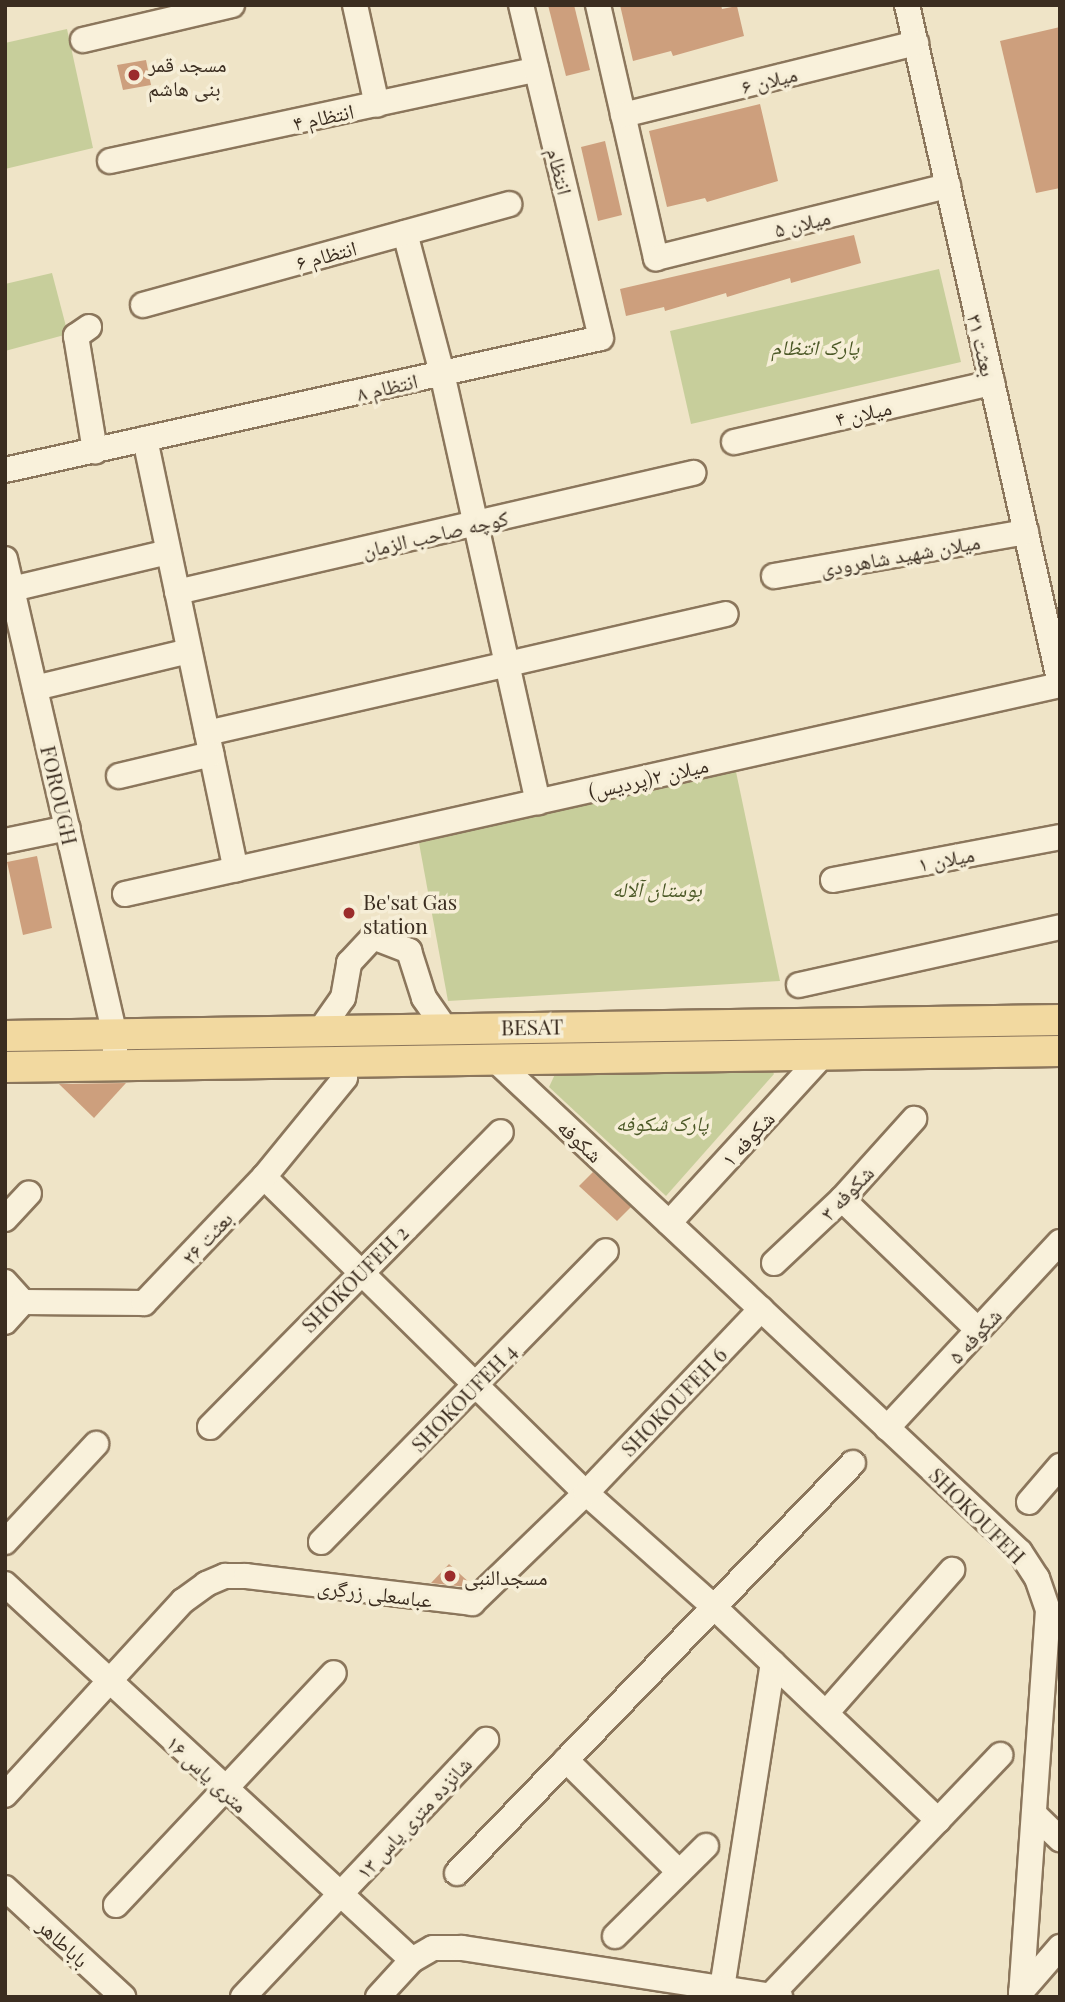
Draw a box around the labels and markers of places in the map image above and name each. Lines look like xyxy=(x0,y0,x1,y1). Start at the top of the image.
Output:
place label: مسجد قمر بنی هاشم xyxy=(148,50,227,100)
marker: مسجد قمر بنی هاشم xyxy=(126,67,142,83)
place label: Be'sat Gas station xyxy=(363,888,457,938)
marker: Be'sat Gas station xyxy=(341,905,357,921)
place label: مسجدالنبی xyxy=(464,1563,548,1589)
marker: مسجدالنبی xyxy=(442,1568,458,1584)

